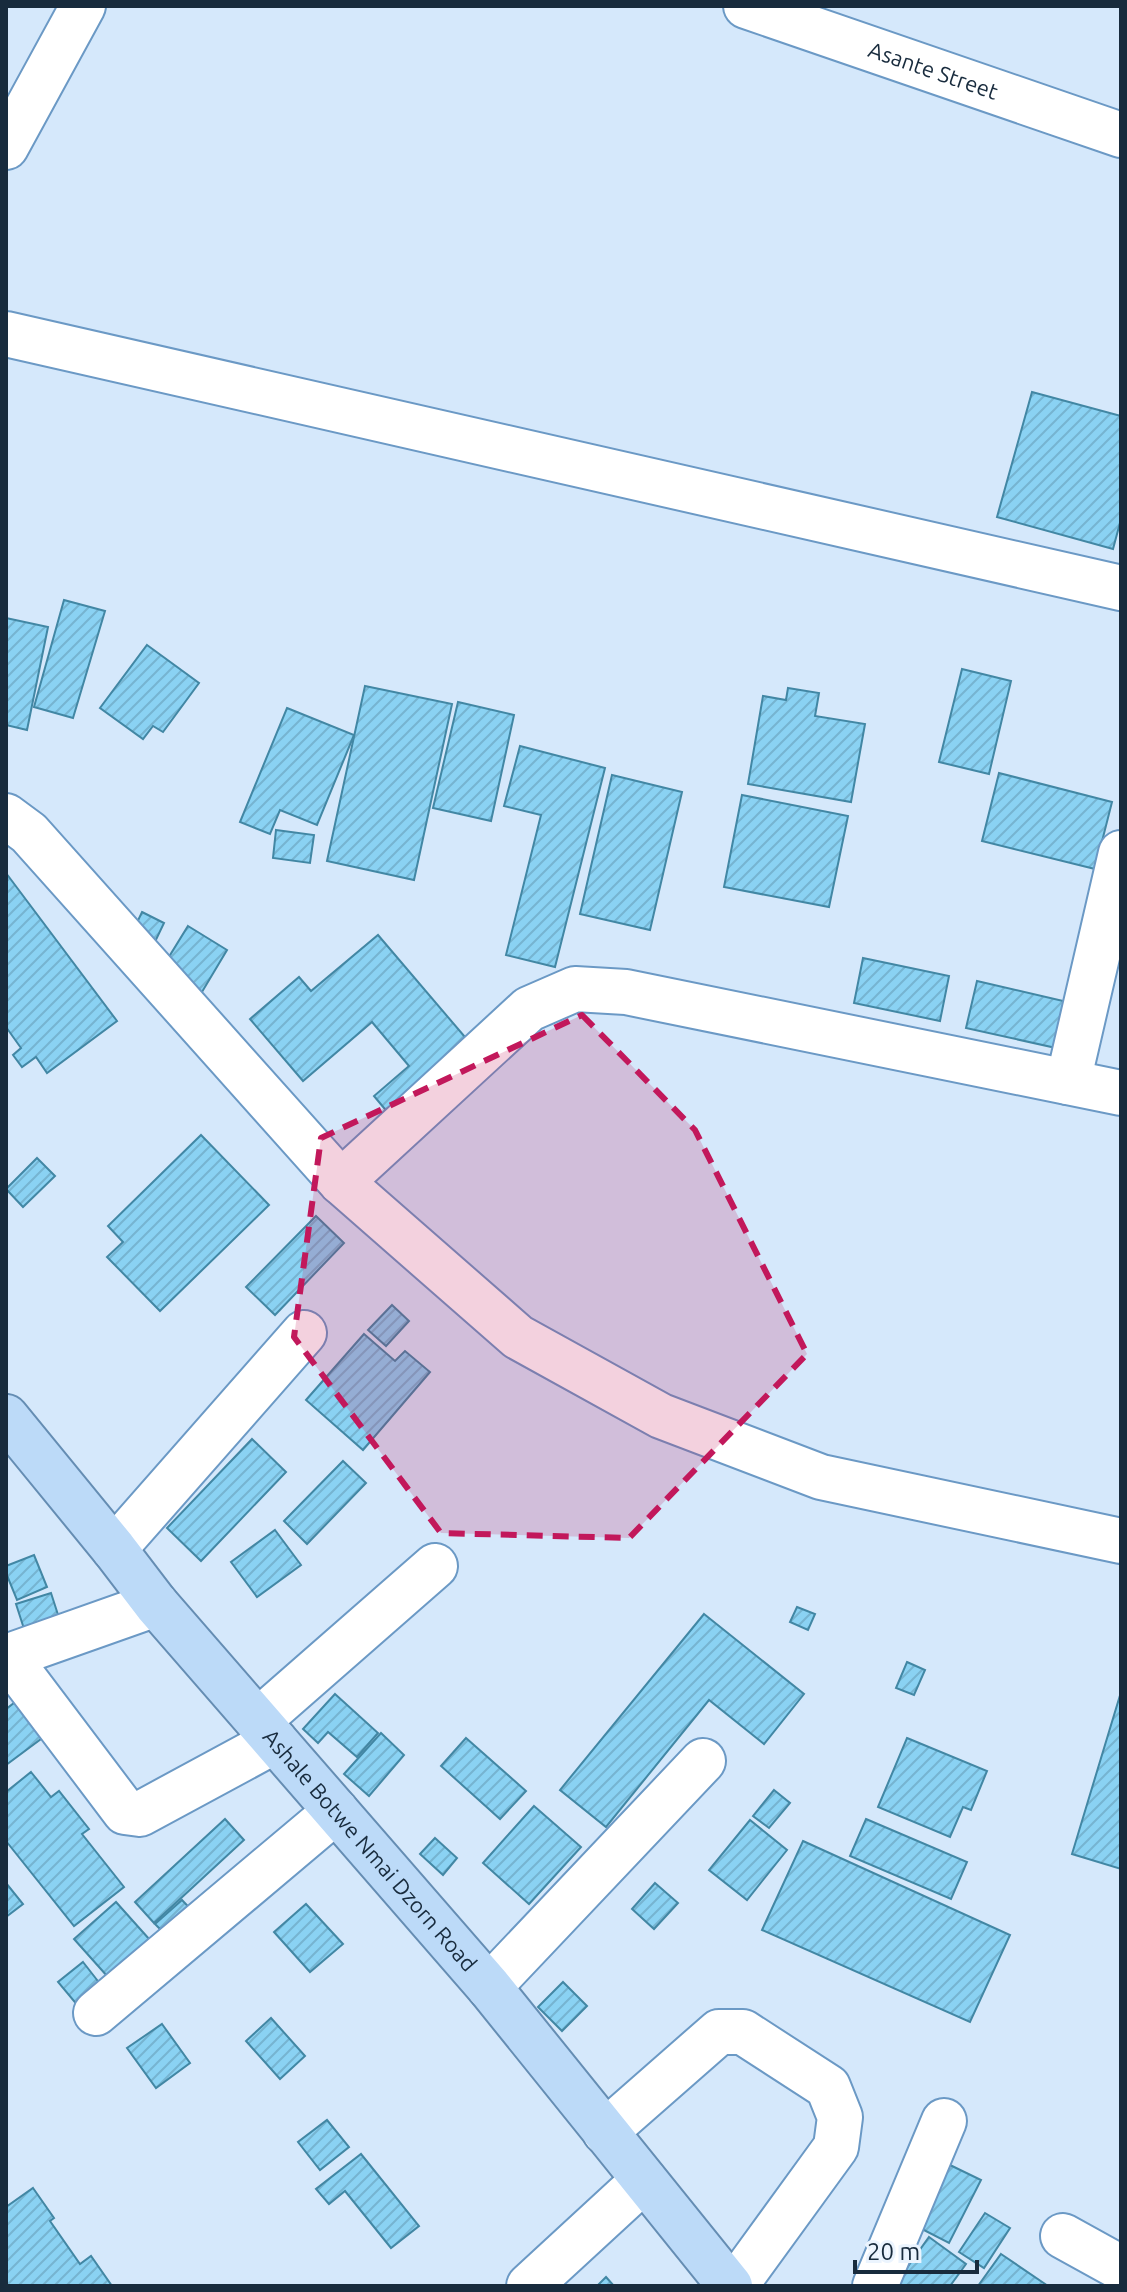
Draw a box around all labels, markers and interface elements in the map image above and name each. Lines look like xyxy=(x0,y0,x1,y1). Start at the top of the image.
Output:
street label: Asante Street xyxy=(865,36,1002,104)
street label: Ashale Botwe Nmai Dzorn Road xyxy=(259,1724,482,1976)
scale bar xyxy=(855,2224,977,2274)
text: 20 m xyxy=(867,2238,920,2265)

